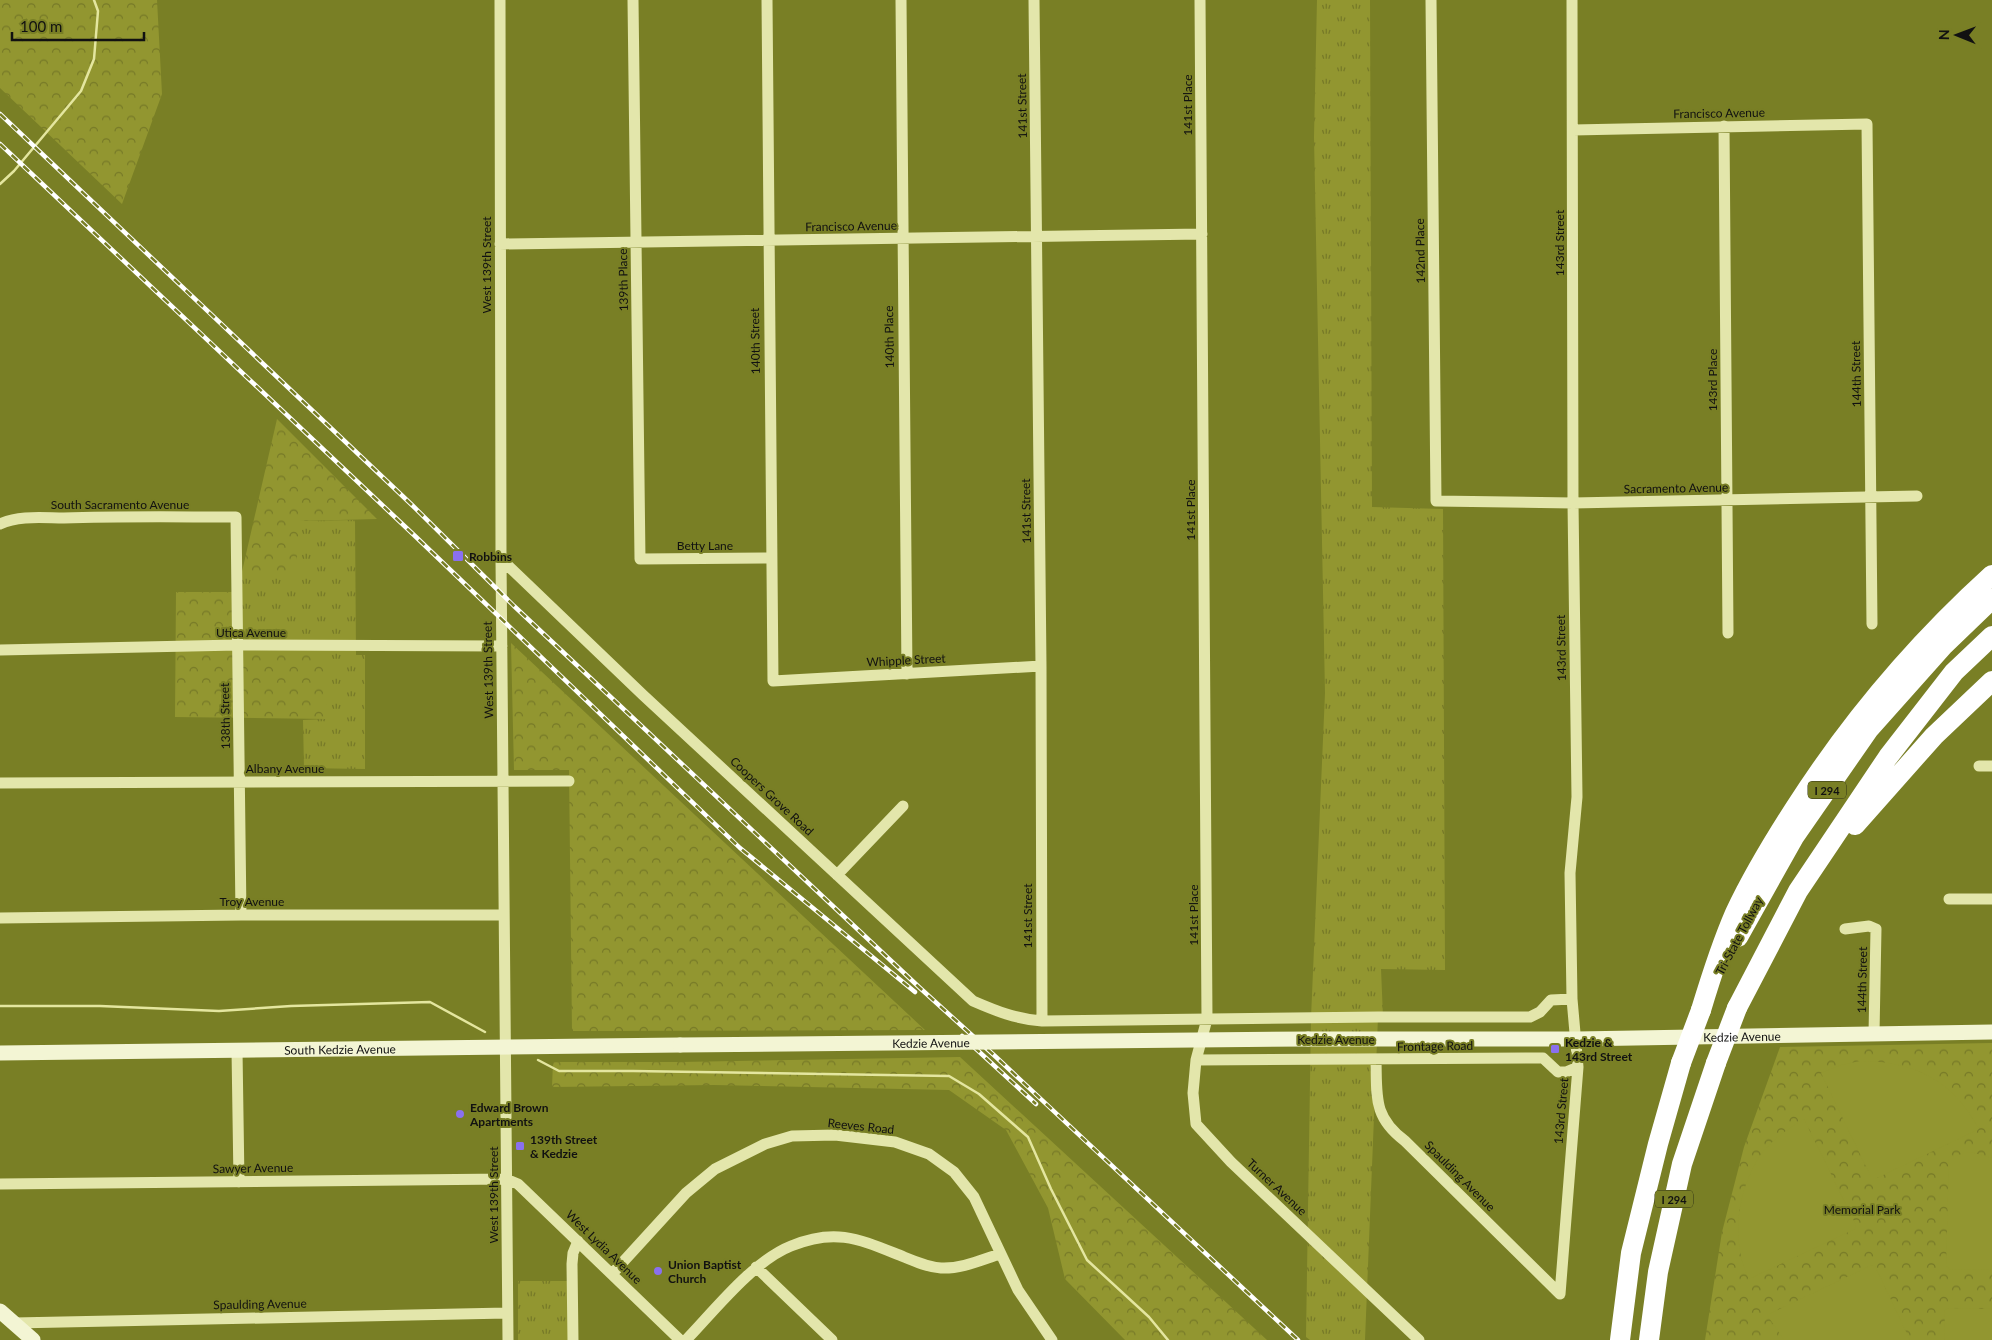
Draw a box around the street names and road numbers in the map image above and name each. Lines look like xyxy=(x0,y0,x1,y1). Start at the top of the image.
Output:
street label: 141st Street xyxy=(1014,73,1030,139)
street label: 141st Place xyxy=(1180,74,1195,136)
street label: Francisco Avenue xyxy=(1673,105,1765,121)
street label: 143rd Street xyxy=(1552,209,1567,276)
street label: West 139th Street xyxy=(479,216,494,314)
street label: Francisco Avenue xyxy=(805,218,897,234)
street label: 142nd Place xyxy=(1412,218,1428,284)
street label: 139th Place xyxy=(615,248,631,312)
street label: 140th Place xyxy=(881,305,897,369)
street label: 140th Street xyxy=(747,307,763,374)
street label: 144th Street xyxy=(1848,340,1864,407)
street label: 143rd Place xyxy=(1705,349,1720,411)
street label: 141st Street xyxy=(1018,478,1034,544)
street label: 141st Place xyxy=(1183,479,1198,541)
street label: Sacramento Avenue xyxy=(1624,480,1728,496)
street label: South Sacramento Avenue xyxy=(51,497,189,512)
street label: Betty Lane xyxy=(677,538,733,553)
street label: 143rd Street xyxy=(1553,614,1569,681)
street label: West 139th Street xyxy=(480,621,496,719)
street label: Utica Avenue xyxy=(216,625,286,640)
street label: Whipple Street xyxy=(866,650,947,670)
street label: 138th Street xyxy=(217,682,233,749)
street label: Coopers Grove Road xyxy=(727,753,817,839)
street label: Albany Avenue xyxy=(246,761,324,776)
road number: I 294 xyxy=(1808,782,1846,798)
street label: 141st Street xyxy=(1020,883,1035,949)
street label: 141st Place xyxy=(1186,884,1201,946)
street label: Tri-State Tollway xyxy=(1712,893,1766,978)
street label: Troy Avenue xyxy=(220,894,284,909)
street label: 144th Street xyxy=(1854,946,1870,1013)
street label: Kedzie Avenue xyxy=(1703,1028,1781,1044)
street label: Kedzie Avenue xyxy=(1297,1032,1375,1047)
street label: Kedzie Avenue xyxy=(892,1035,970,1050)
street label: Frontage Road xyxy=(1397,1038,1473,1054)
street label: South Kedzie Avenue xyxy=(284,1041,396,1057)
street label: 143rd Street xyxy=(1551,1077,1571,1145)
street label: Reeves Road xyxy=(827,1115,895,1137)
street label: Spaulding Avenue xyxy=(1422,1138,1498,1214)
street label: West 139th Street xyxy=(486,1146,501,1244)
street label: Turner Avenue xyxy=(1244,1155,1310,1219)
street label: Sawyer Avenue xyxy=(213,1160,293,1176)
road number: I 294 xyxy=(1655,1190,1693,1208)
street label: West Lydia Avenue xyxy=(563,1207,645,1287)
street label: Spaulding Avenue xyxy=(213,1296,307,1312)

